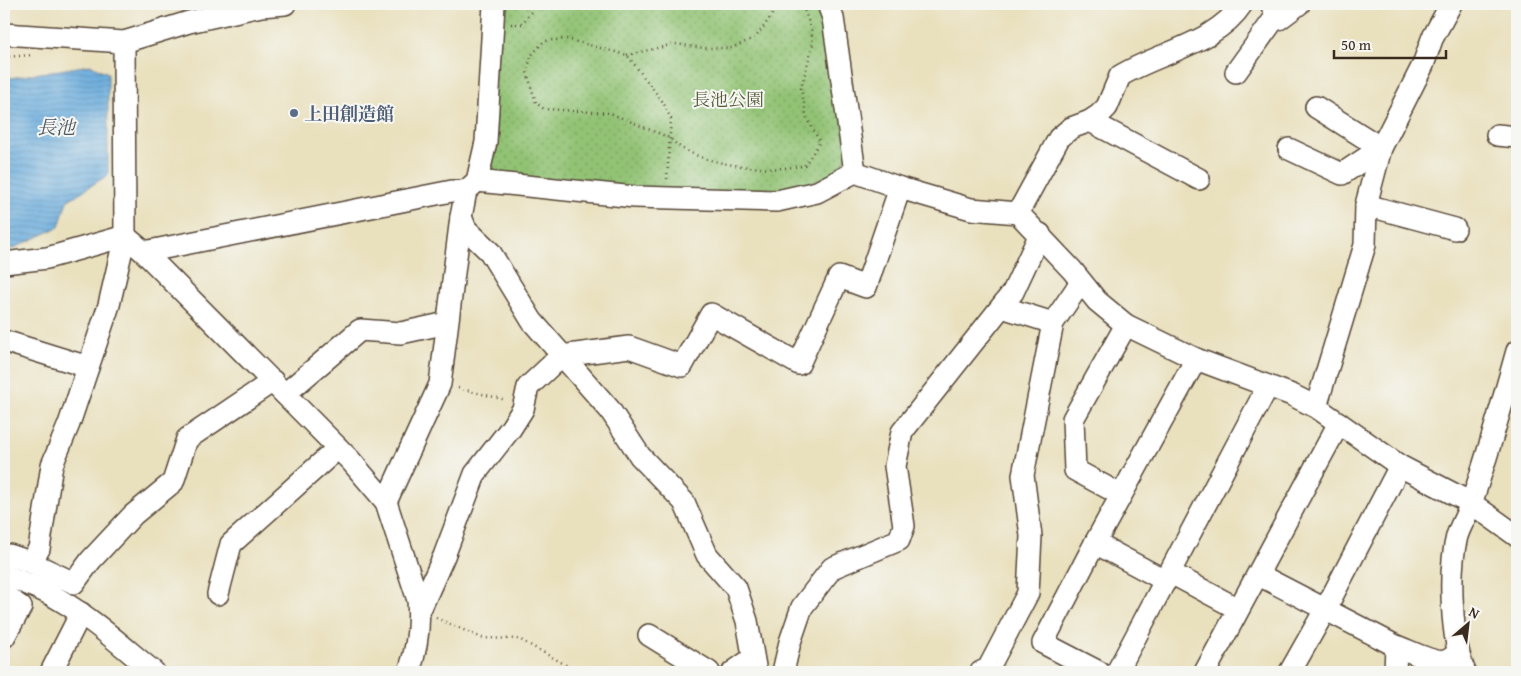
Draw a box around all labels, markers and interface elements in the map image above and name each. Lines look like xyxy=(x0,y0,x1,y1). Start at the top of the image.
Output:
scale bar xyxy=(1334,28,1446,60)
text: 50 m xyxy=(1341,34,1372,55)
park label: 長池公園 xyxy=(692,86,764,113)
place label: 上田創造館 xyxy=(304,100,394,127)
marker: 上田創造館 xyxy=(288,107,300,119)
water label: 長池 xyxy=(37,113,77,141)
north arrow xyxy=(1444,598,1494,648)
text: N xyxy=(1465,601,1483,624)

